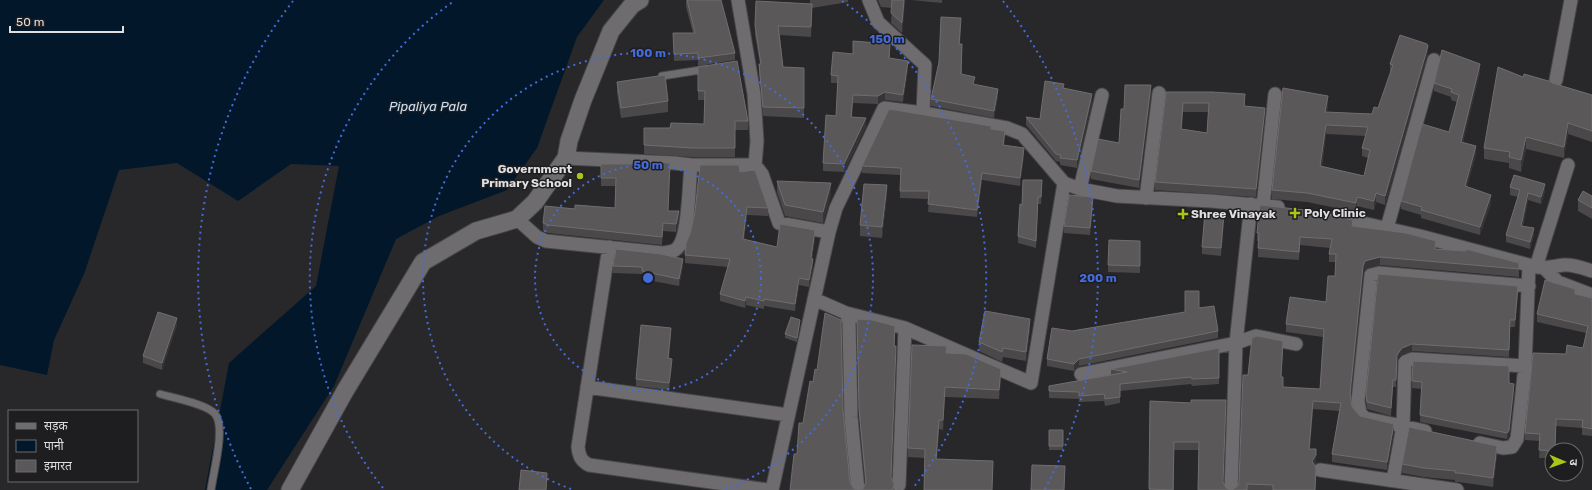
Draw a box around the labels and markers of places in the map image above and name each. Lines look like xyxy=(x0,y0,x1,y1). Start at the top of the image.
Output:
place label: Government Primary School xyxy=(481,162,572,190)
marker: Government Primary School xyxy=(575,171,585,181)
place label: Poly Clinic xyxy=(1304,206,1366,220)
place label: Shree Vinayak xyxy=(1191,207,1276,221)
marker: Poly Clinic xyxy=(1289,207,1301,219)
marker: Shree Vinayak xyxy=(1178,209,1188,219)
centre of rings xyxy=(641,271,655,285)

